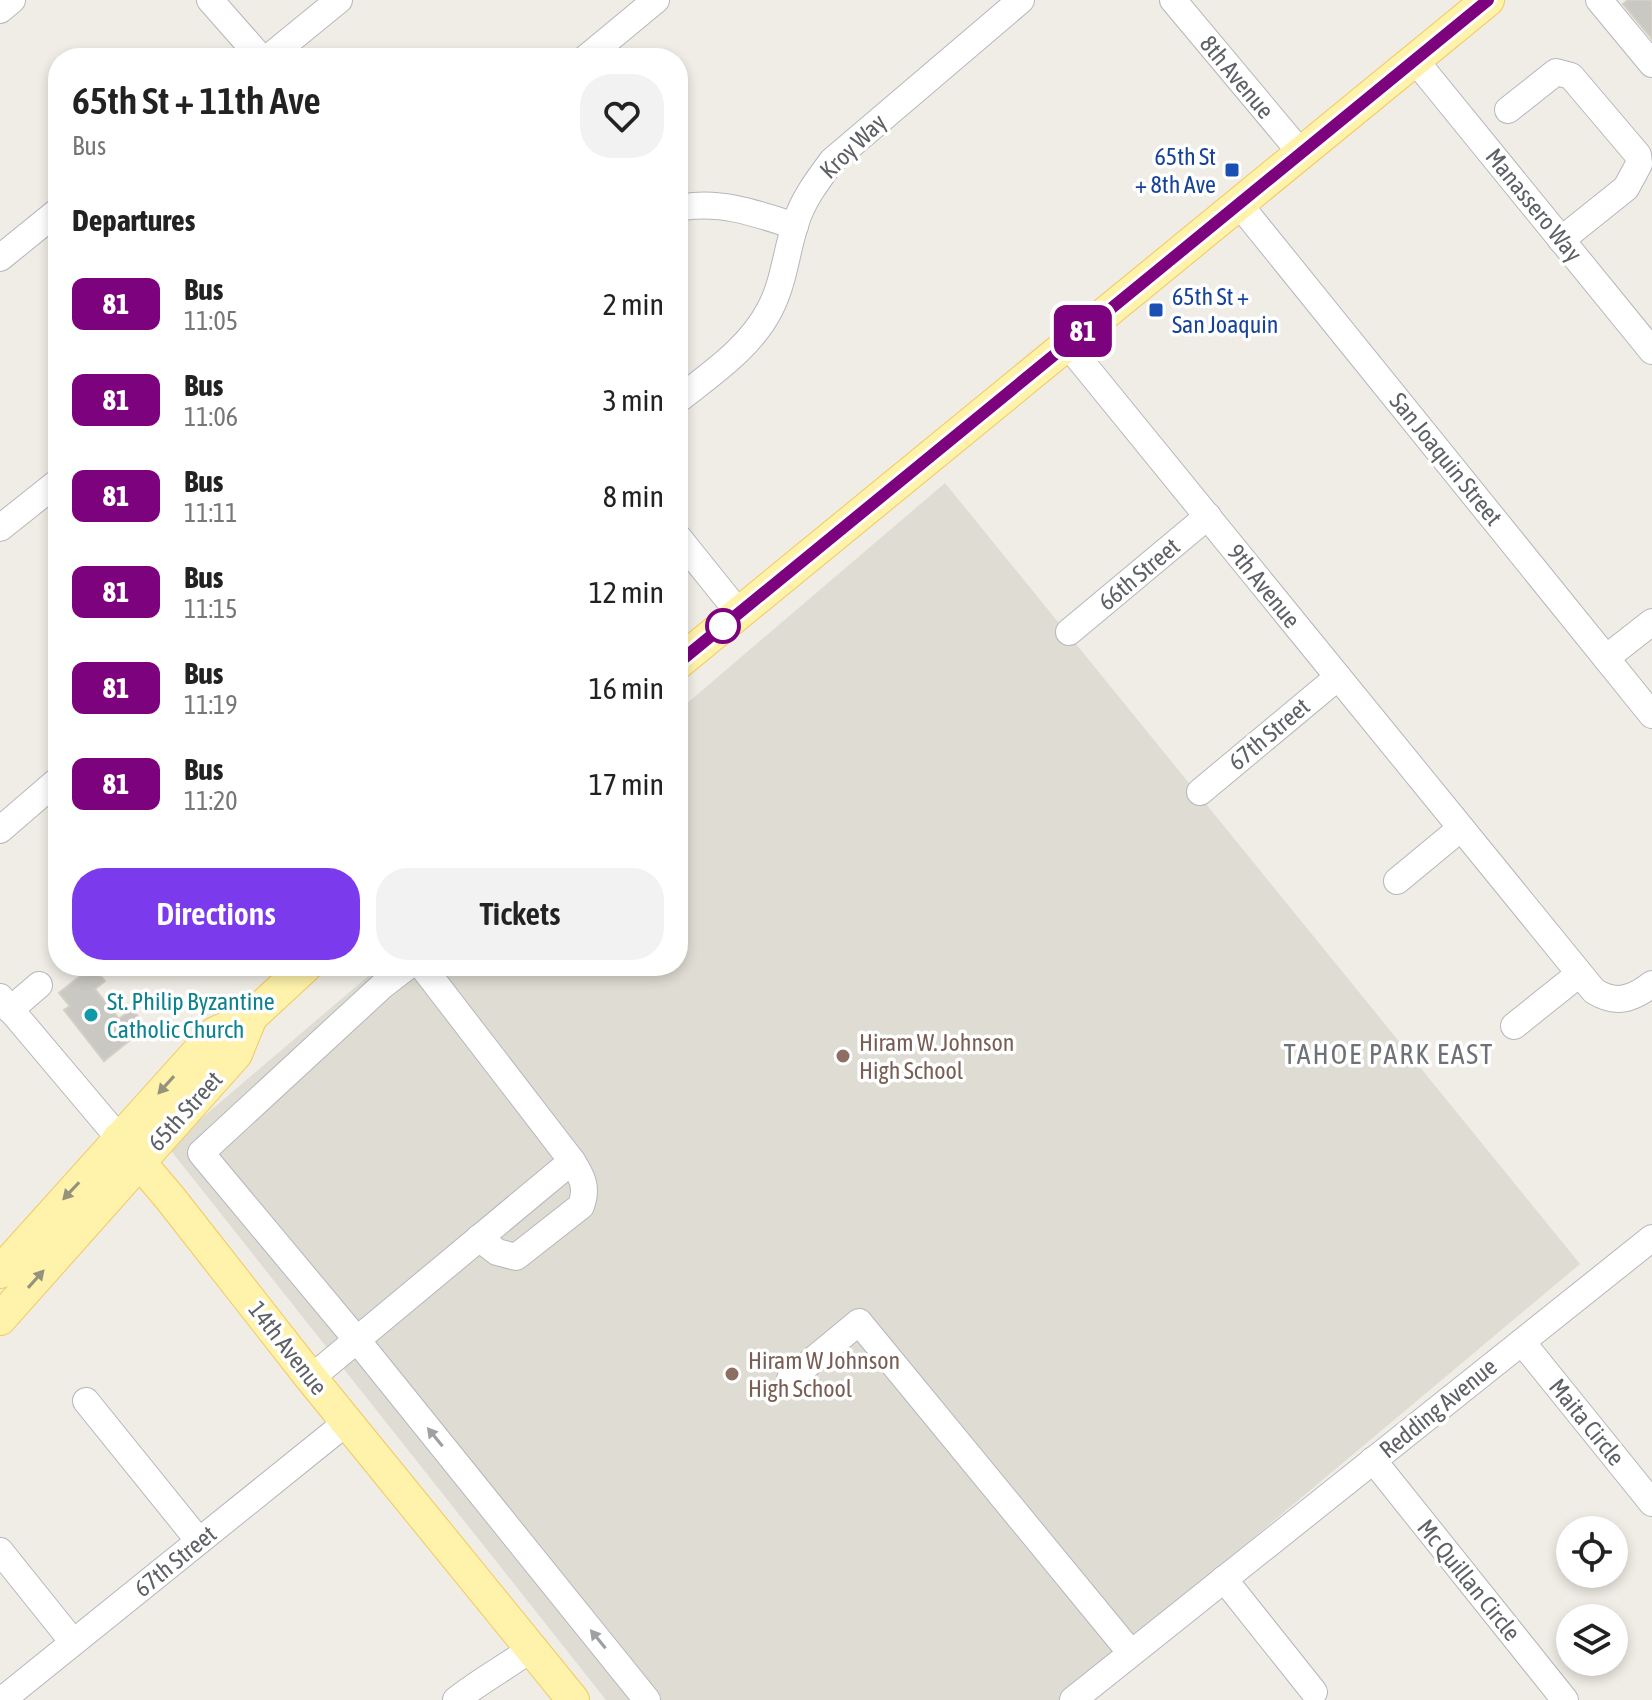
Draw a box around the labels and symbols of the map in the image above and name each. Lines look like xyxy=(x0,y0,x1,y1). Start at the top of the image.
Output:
street label: 8th Avenue xyxy=(1195,30,1279,124)
street label: Kroy Way xyxy=(815,108,892,184)
place label: 65th St + 8th Ave xyxy=(1135,143,1216,198)
street label: Manassero Way xyxy=(1480,143,1588,267)
marker: 65th St + 8th Ave xyxy=(1223,161,1241,179)
place label: 65th St + San Joaquin xyxy=(1172,283,1278,338)
marker: 65th St + San Joaquin xyxy=(1147,301,1165,319)
line badge: 81 xyxy=(1047,305,1119,357)
street label: San Joaquin Street xyxy=(1384,387,1508,531)
street label: 66th Street xyxy=(1093,532,1185,616)
street label: 9th Avenue xyxy=(1222,539,1306,633)
unlabelled marker xyxy=(706,609,740,643)
street label: 67th Street xyxy=(1223,692,1315,776)
place label: St. Philip Byzantine Catholic Church xyxy=(107,988,275,1043)
marker: St. Philip Byzantine Catholic Church xyxy=(82,1006,100,1024)
place label: Hiram W. Johnson High School xyxy=(859,1029,1014,1084)
district label: TAHOE PARK EAST xyxy=(1284,1038,1494,1070)
marker: Hiram W. Johnson High School xyxy=(834,1047,852,1065)
street label: 65th Street xyxy=(142,1066,228,1156)
one-way arrow xyxy=(158,1075,176,1094)
one-way arrow xyxy=(63,1182,81,1201)
one-way arrow xyxy=(26,1270,44,1289)
street label: 14th Avenue xyxy=(243,1296,333,1400)
place label: Hiram W Johnson High School xyxy=(748,1347,900,1402)
street label: Redding Avenue xyxy=(1374,1353,1502,1463)
marker: Hiram W Johnson High School xyxy=(723,1365,741,1383)
street label: Maita Circle xyxy=(1544,1373,1630,1471)
one-way arrow xyxy=(427,1427,444,1447)
street label: Mc Quillan Circle xyxy=(1412,1514,1526,1646)
street label: 67th Street xyxy=(129,1520,221,1602)
one-way arrow xyxy=(591,1629,607,1649)

